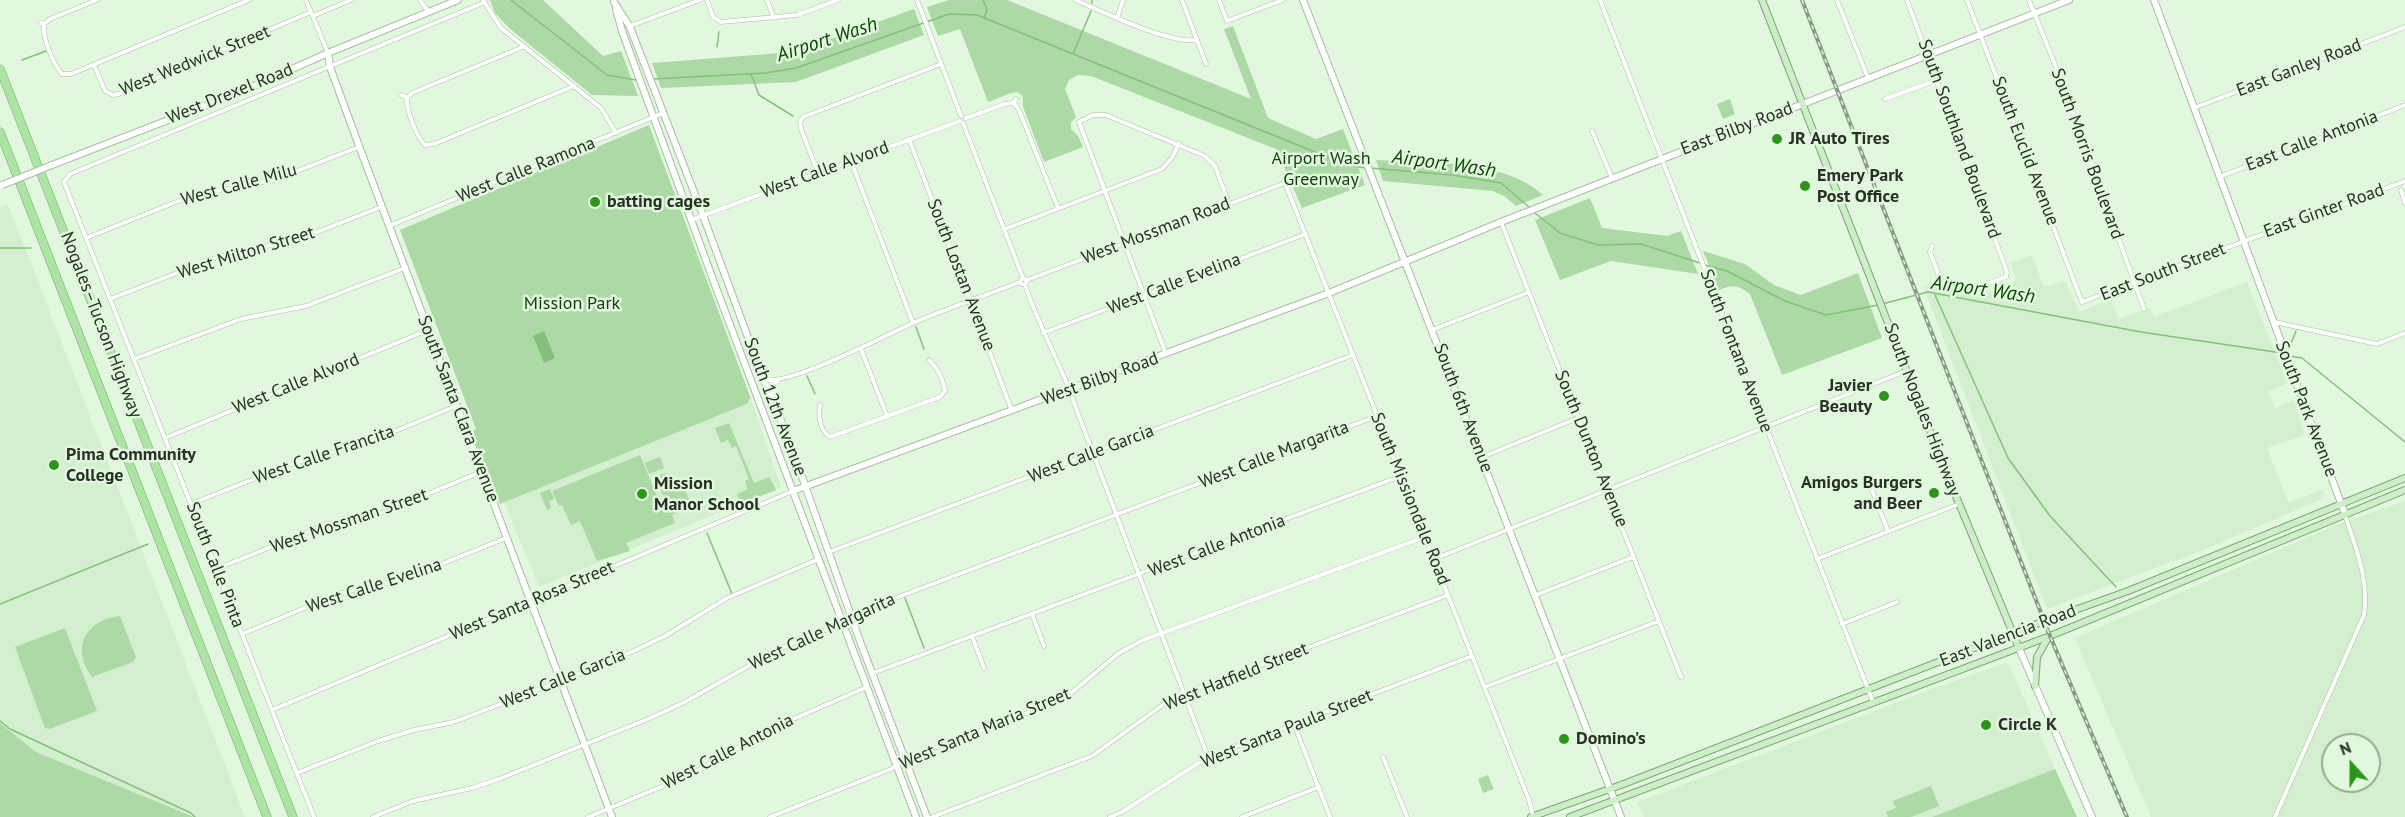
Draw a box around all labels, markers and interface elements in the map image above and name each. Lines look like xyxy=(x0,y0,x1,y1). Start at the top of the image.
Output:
water label: Airport Wash xyxy=(774,12,880,68)
street label: West Wedwick Street xyxy=(117,21,273,101)
street label: East Ganley Road xyxy=(2233,34,2365,102)
street label: South Southland Boulevard xyxy=(1913,36,2005,242)
street label: West Drexel Road xyxy=(164,59,296,129)
street label: South Morris Boulevard xyxy=(2046,66,2128,242)
street label: South Euclid Avenue xyxy=(1987,73,2063,229)
street label: East Bilby Road xyxy=(1678,98,1796,160)
street label: East Calle Antonia xyxy=(2243,106,2381,176)
place label: JR Auto Tires xyxy=(1789,128,1890,150)
street label: West Calle Ramona xyxy=(454,132,598,208)
marker: JR Auto Tires xyxy=(1770,132,1784,146)
street label: West Calle Alvord xyxy=(758,137,892,203)
water label: Airport Wash xyxy=(1391,145,1497,183)
park label: Airport Wash Greenway xyxy=(1272,148,1370,190)
street label: West Calle Milu xyxy=(179,159,299,211)
place label: Emery Park Post Office xyxy=(1817,165,1903,207)
marker: Emery Park Post Office xyxy=(1798,179,1812,193)
street label: East Ginter Road xyxy=(2261,179,2387,243)
place label: batting cages xyxy=(607,191,710,213)
street label: West Mossman Road xyxy=(1079,193,1233,269)
marker: batting cages xyxy=(588,195,602,209)
street label: South Lostan Avenue xyxy=(922,196,1000,354)
street label: West Milton Street xyxy=(175,222,317,284)
street label: Nogales–Tucson Highway xyxy=(56,229,146,421)
street label: East South Street xyxy=(2097,238,2229,306)
street label: West Calle Evelina xyxy=(1104,249,1244,319)
street label: South Fontana Avenue xyxy=(1695,266,1777,436)
water label: Airport Wash xyxy=(1930,271,2036,309)
park label: Mission Park xyxy=(524,293,620,315)
street label: South Santa Clara Avenue xyxy=(412,313,504,505)
street label: South Nogales Highway xyxy=(1879,320,1965,500)
street label: South 12th Avenue xyxy=(739,335,811,479)
street label: South Park Avenue xyxy=(2270,338,2342,480)
street label: South 6th Avenue xyxy=(1428,340,1498,476)
street label: West Bilby Road xyxy=(1038,348,1162,410)
street label: West Calle Alvord xyxy=(229,349,363,419)
street label: South Dunton Avenue xyxy=(1550,367,1632,531)
place label: Javier Beauty xyxy=(1819,375,1872,418)
marker: Javier Beauty xyxy=(1877,389,1891,403)
street label: South Missiondale Road xyxy=(1365,410,1455,588)
street label: West Calle Margarita xyxy=(1196,416,1352,494)
street label: West Calle Garcia xyxy=(1025,420,1157,488)
street label: West Calle Francita xyxy=(251,421,397,489)
place label: Pima Community College xyxy=(66,444,196,486)
marker: Pima Community College xyxy=(47,458,61,472)
place label: Amigos Burgers and Beer xyxy=(1801,472,1922,514)
place label: Mission Manor School xyxy=(654,473,759,516)
street label: West Mossman Street xyxy=(267,484,431,558)
marker: Amigos Burgers and Beer xyxy=(1927,486,1941,500)
marker: Mission Manor School xyxy=(635,487,649,501)
street label: South Calle Pinta xyxy=(181,499,249,631)
street label: West Calle Antonia xyxy=(1146,510,1288,582)
street label: West Calle Evelina xyxy=(303,554,445,618)
street label: West Santa Rosa Street xyxy=(446,557,618,645)
street label: West Calle Margarita xyxy=(745,589,899,675)
street label: East Valencia Road xyxy=(1937,600,2079,672)
street label: West Hatfield Street xyxy=(1161,638,1311,716)
street label: West Calle Garcia xyxy=(497,644,629,714)
street label: West Santa Maria Street xyxy=(896,683,1074,775)
street label: West Santa Paula Street xyxy=(1198,685,1376,773)
street label: West Calle Antonia xyxy=(659,710,797,794)
place label: Circle K xyxy=(1998,714,2057,736)
marker: Circle K xyxy=(1979,718,1993,732)
place label: Domino's xyxy=(1576,728,1646,750)
marker: Domino's xyxy=(1557,732,1571,746)
north arrow xyxy=(2321,733,2381,793)
text: N xyxy=(2337,737,2354,759)

